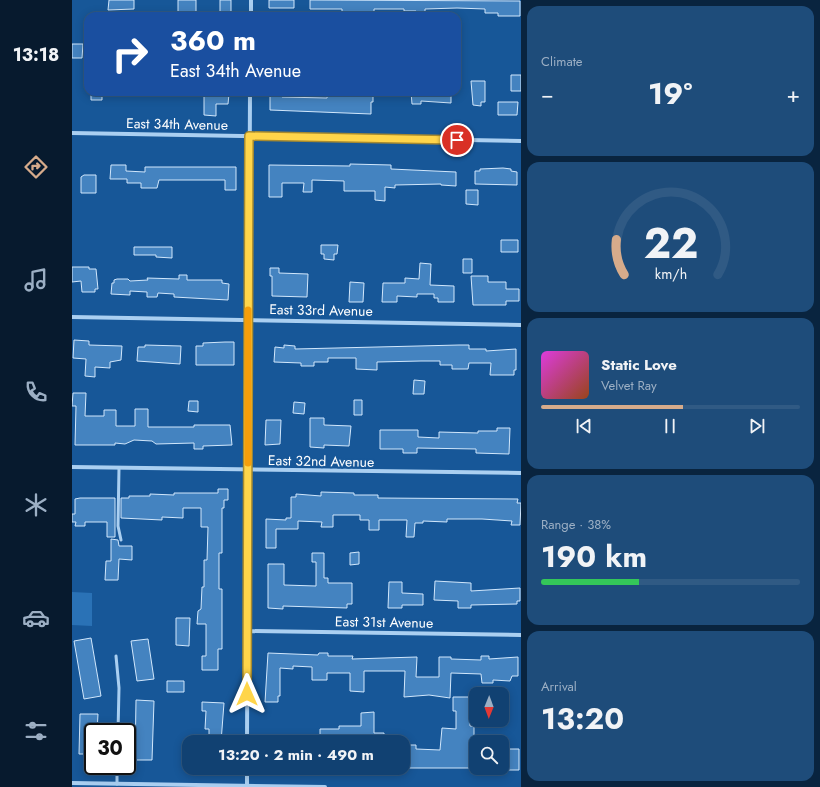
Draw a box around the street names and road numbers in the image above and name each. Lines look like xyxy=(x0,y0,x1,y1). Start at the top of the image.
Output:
street label: East 34th Avenue xyxy=(126,113,228,135)
street label: East 33rd Avenue xyxy=(269,299,373,321)
street label: East 32nd Avenue xyxy=(268,450,374,472)
street label: East 31st Avenue xyxy=(335,611,433,633)

